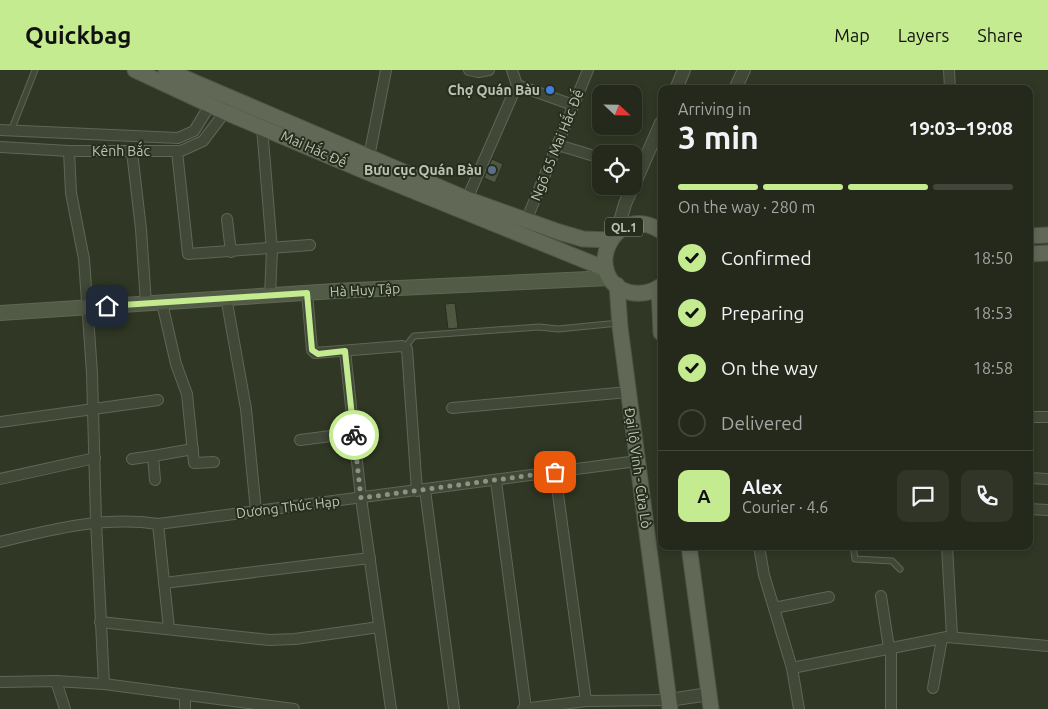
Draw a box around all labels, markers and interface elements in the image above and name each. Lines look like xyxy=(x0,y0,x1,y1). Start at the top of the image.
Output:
text: Quickbag xyxy=(25,22,131,49)
text: Map xyxy=(834,25,870,45)
text: Layers xyxy=(898,25,949,45)
text: Share xyxy=(977,25,1023,45)
place label: Chợ Quán Bàu xyxy=(448,82,540,98)
marker: Chợ Quán Bàu xyxy=(544,84,556,96)
north arrow xyxy=(592,85,642,135)
map controls xyxy=(592,85,642,195)
street label: Ngõ 65 Mai Hắc Đế xyxy=(525,86,587,203)
text: Arriving in xyxy=(678,100,751,118)
text: 19:03–19:08 xyxy=(908,117,1013,139)
text: 3 min xyxy=(678,119,759,155)
street label: Mai Hắc Đế xyxy=(279,125,350,171)
street label: Kênh Bắc xyxy=(92,141,150,159)
button: locate xyxy=(592,145,642,195)
place label: Bưu cục Quán Bàu xyxy=(364,162,482,178)
marker: Bưu cục Quán Bàu xyxy=(486,164,498,176)
text: On the way · 280 m xyxy=(678,198,815,216)
road number: QL.1 xyxy=(605,218,643,236)
icon: check xyxy=(678,244,706,272)
text: Confirmed xyxy=(721,247,812,269)
text: 18:50 xyxy=(973,249,1013,267)
street label: Hà Huy Tập xyxy=(329,280,401,300)
pin xyxy=(86,285,128,327)
icon: home xyxy=(93,292,121,320)
icon: check xyxy=(678,299,706,327)
text: Preparing xyxy=(721,302,805,324)
text: 18:53 xyxy=(973,304,1013,322)
icon: check xyxy=(678,354,706,382)
text: On the way xyxy=(721,357,818,379)
text: 18:58 xyxy=(973,359,1013,377)
street label: Đại lộ Vinh - Cửa Lò xyxy=(622,407,654,529)
courier xyxy=(329,410,379,460)
text: Delivered xyxy=(721,412,803,434)
icon: bike xyxy=(340,421,368,449)
pin xyxy=(534,451,576,493)
icon: bag xyxy=(541,458,569,486)
button: chat xyxy=(897,470,949,522)
button: phone xyxy=(961,470,1013,522)
text: Alex xyxy=(742,476,782,498)
text: A xyxy=(697,485,711,507)
street label: Dương Thúc Hạp xyxy=(235,493,341,521)
text: Courier · 4.6 xyxy=(742,498,828,516)

